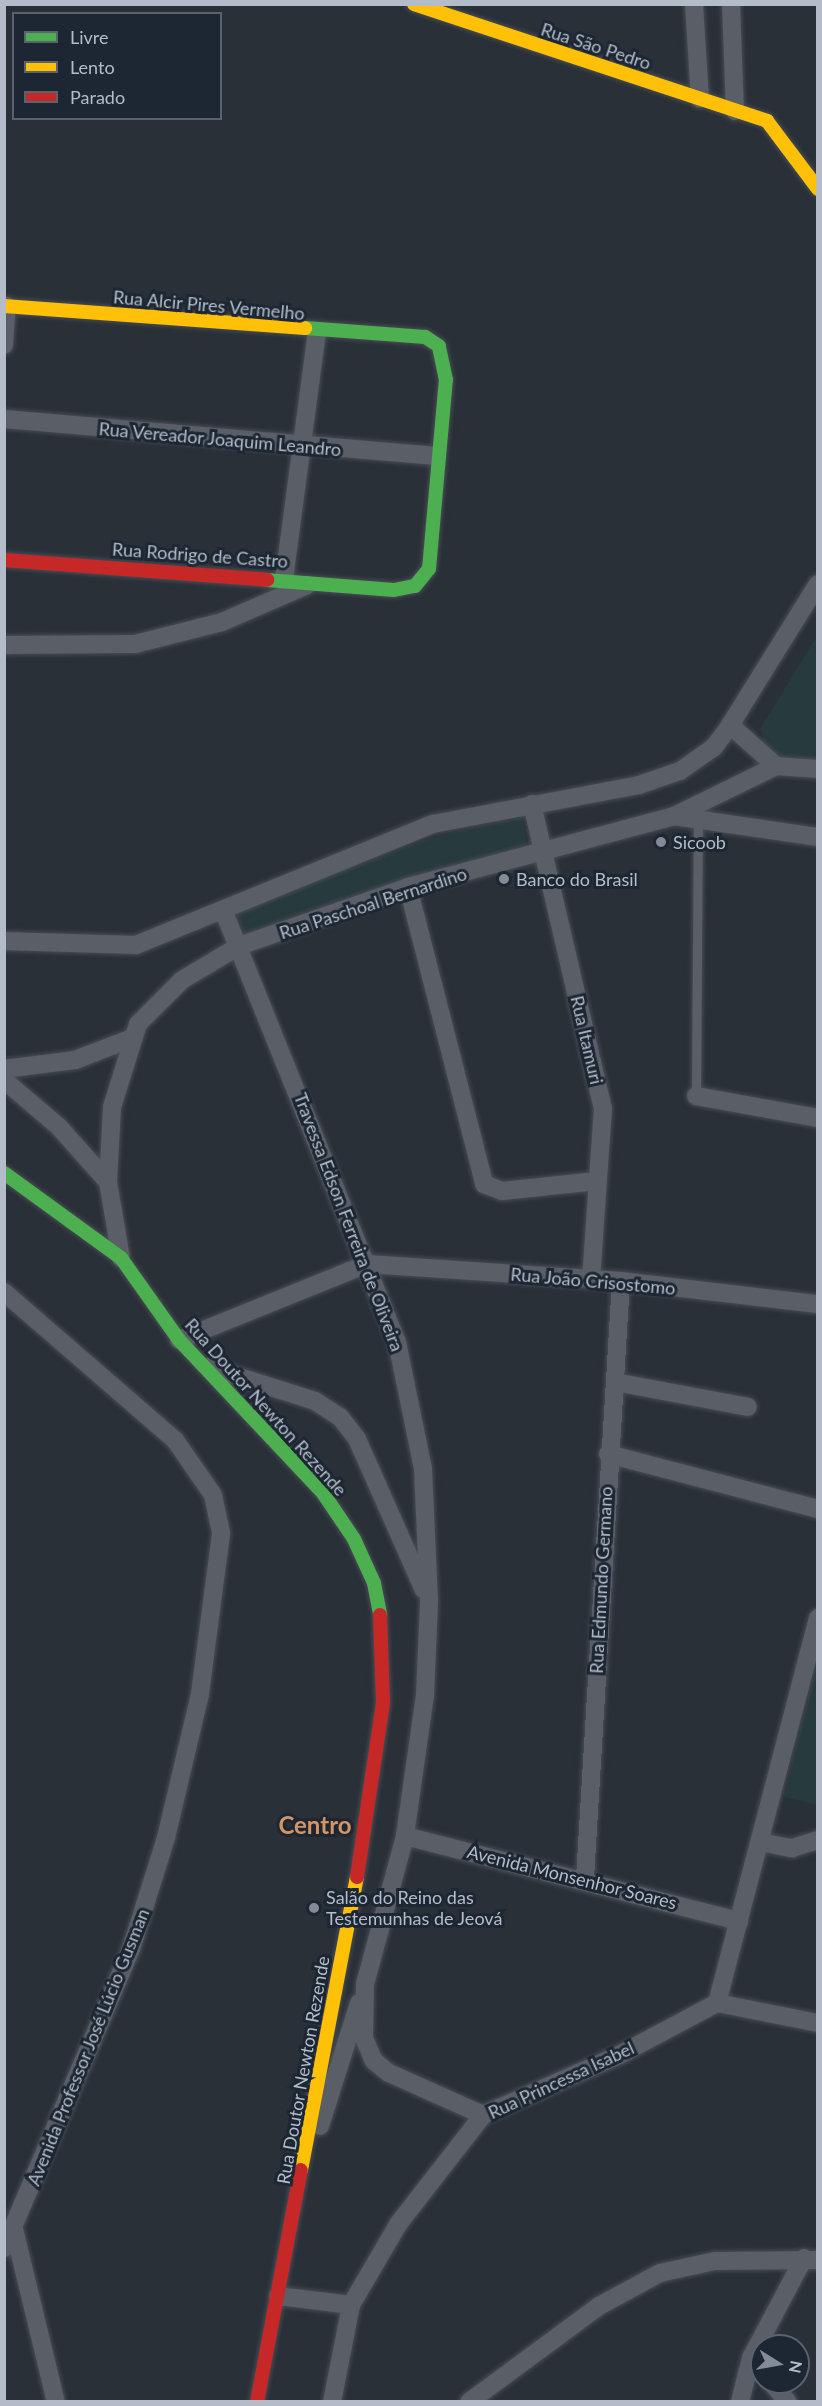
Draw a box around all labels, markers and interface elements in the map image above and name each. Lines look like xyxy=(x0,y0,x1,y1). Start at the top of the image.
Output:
legend xyxy=(12,12,222,120)
street label: Rua São Pedro xyxy=(538,18,654,74)
text: Livre xyxy=(70,26,109,48)
text: Lento xyxy=(70,56,115,78)
text: Parado xyxy=(70,86,125,108)
street label: Rua Alcir Pires Vermelho xyxy=(112,286,306,324)
street label: Rua Vereador Joaquim Leandro xyxy=(97,418,343,460)
street label: Rua Rodrigo de Castro xyxy=(111,538,289,572)
place label: Sicoob xyxy=(673,831,726,853)
marker: Sicoob xyxy=(654,835,668,849)
street label: Rua Paschoal Bernardino xyxy=(277,862,469,944)
place label: Banco do Brasil xyxy=(516,868,638,890)
marker: Banco do Brasil xyxy=(497,872,511,886)
street label: Rua Itamuri xyxy=(566,994,608,1086)
street label: Travessa Edson Ferreira de Oliveira xyxy=(290,1090,408,1354)
street label: Rua João Crisostomo xyxy=(509,1263,677,1299)
street label: Rua Doutor Newton Rezende xyxy=(180,1314,352,1500)
street label: Rua Edmundo Germano xyxy=(585,1486,617,1674)
district label: Centro xyxy=(278,1811,352,1839)
street label: Avenida Monsenhor Soares xyxy=(465,1840,679,1914)
place label: Salão do Reino das Testemunhas de Jeová xyxy=(326,1887,503,1930)
marker: Salão do Reino das Testemunhas de Jeová xyxy=(307,1901,321,1915)
street label: Avenida Professor José Lúcio Gusman xyxy=(22,1905,154,2189)
street label: Rua Doutor Newton Rezende xyxy=(272,1954,334,2186)
street label: Rua Princessa Isabel xyxy=(485,2037,637,2123)
north arrow xyxy=(750,2334,810,2394)
text: N xyxy=(786,2359,807,2375)

